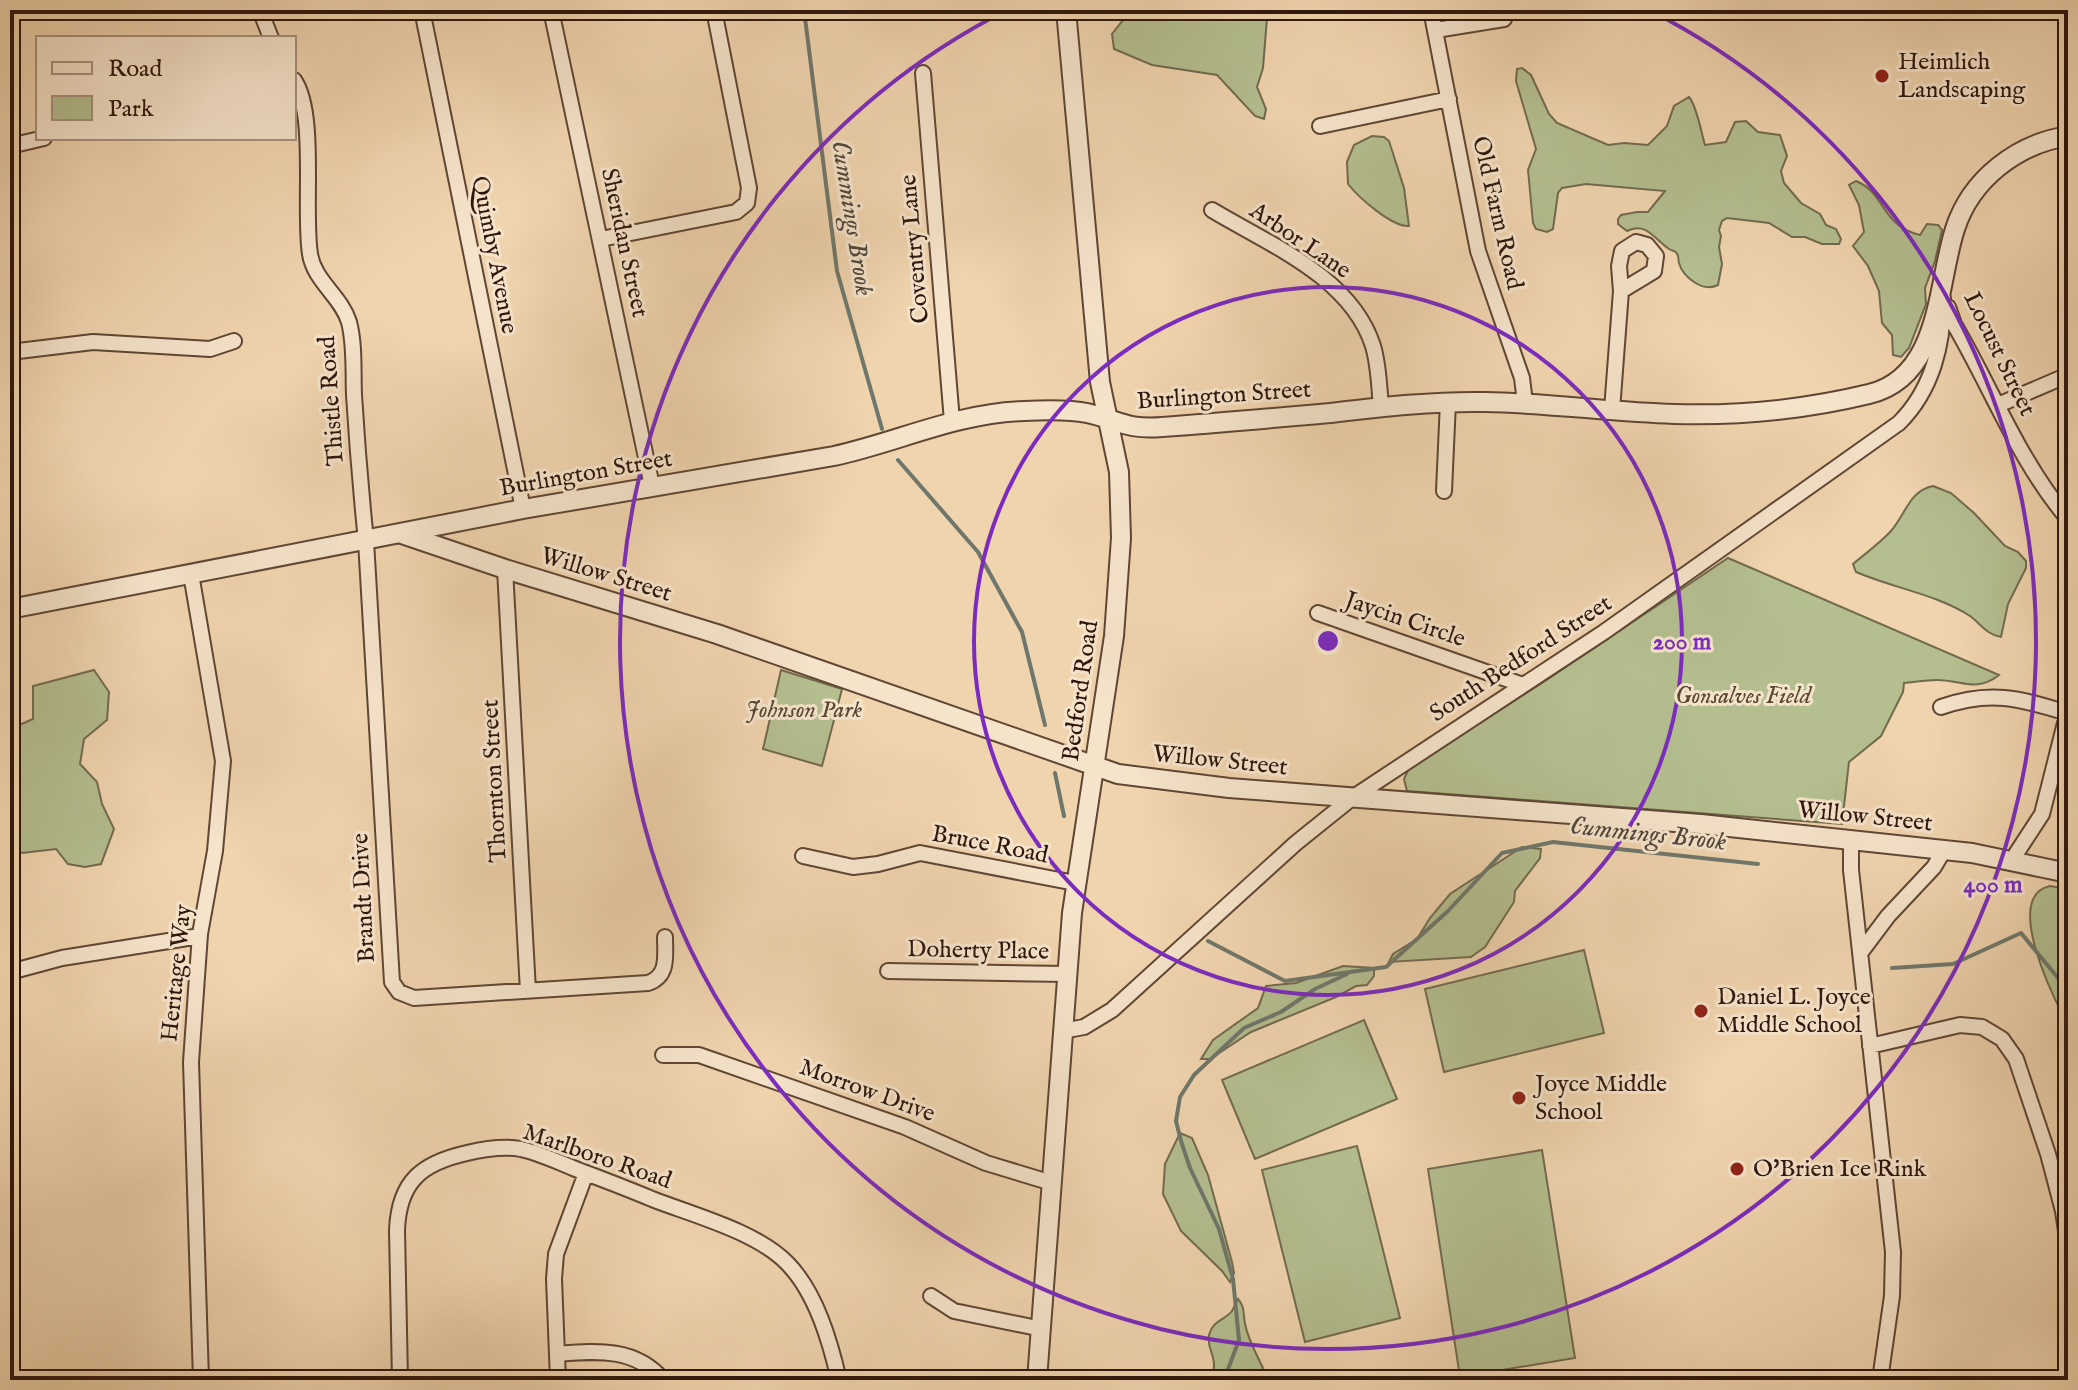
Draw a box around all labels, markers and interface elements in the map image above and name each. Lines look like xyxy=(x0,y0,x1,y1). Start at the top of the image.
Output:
legend xyxy=(36,36,296,140)
place label: Heimlich Landscaping xyxy=(1898,47,2026,106)
text: Road xyxy=(108,54,162,85)
marker: Heimlich Landscaping xyxy=(1873,67,1891,85)
text: Park xyxy=(108,94,154,125)
street label: Old Farm Road xyxy=(1464,133,1530,293)
water label: Cummings Brook xyxy=(822,138,881,299)
street label: Sheridan Street xyxy=(593,165,655,321)
street label: Coventry Lane xyxy=(893,173,937,325)
street label: Quimby Avenue xyxy=(464,174,524,336)
street label: Arbor Lane xyxy=(1242,195,1357,286)
street label: Locust Street xyxy=(1956,287,2042,421)
street label: Thistle Road xyxy=(312,335,352,467)
street label: Burlington Street xyxy=(1136,374,1312,418)
street label: Burlington Street xyxy=(497,444,675,504)
street label: Willow Street xyxy=(537,540,675,610)
street label: Jaycin Circle xyxy=(1338,584,1469,655)
street label: South Bedford Street xyxy=(1424,588,1618,730)
street label: Bedford Road xyxy=(1056,618,1106,764)
centre of rings xyxy=(1314,627,1342,655)
text: 200 m xyxy=(1653,627,1712,658)
park label: Gonsalves Field xyxy=(1675,681,1813,712)
park label: Johnson Park xyxy=(746,695,863,726)
street label: Thornton Street xyxy=(475,699,515,863)
street label: Willow Street xyxy=(1151,738,1289,784)
street label: Willow Street xyxy=(1796,794,1934,840)
water label: Cummings Brook xyxy=(1568,809,1728,860)
street label: Bruce Road xyxy=(929,819,1051,872)
street label: Brandt Drive xyxy=(345,832,383,964)
text: 400 m xyxy=(1963,870,2023,901)
street label: Heritage Way xyxy=(154,903,200,1043)
street label: Doherty Place xyxy=(907,934,1049,968)
place label: Daniel L. Joyce Middle School xyxy=(1717,982,1871,1041)
marker: Daniel L. Joyce Middle School xyxy=(1692,1002,1710,1020)
street label: Morrow Drive xyxy=(795,1052,939,1130)
place label: Joyce Middle School xyxy=(1532,1069,1667,1128)
marker: Joyce Middle School xyxy=(1510,1089,1528,1107)
street label: Marlboro Road xyxy=(519,1117,676,1197)
place label: O'Brien Ice Rink xyxy=(1753,1154,1927,1185)
marker: O'Brien Ice Rink xyxy=(1728,1160,1746,1178)

